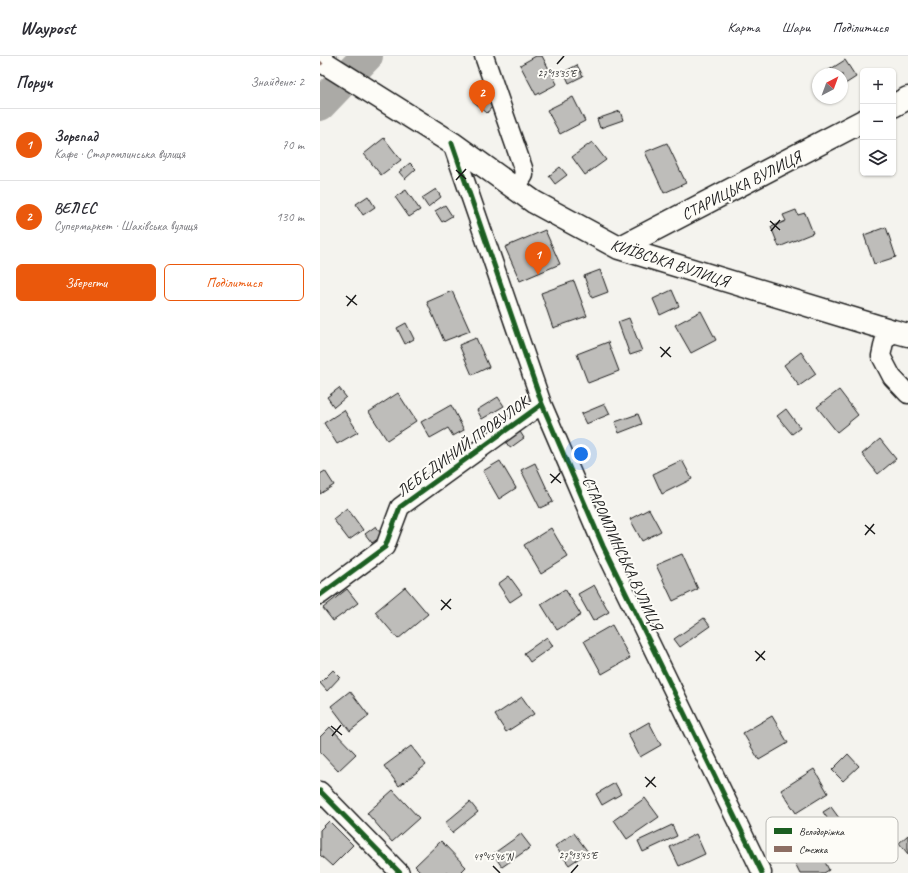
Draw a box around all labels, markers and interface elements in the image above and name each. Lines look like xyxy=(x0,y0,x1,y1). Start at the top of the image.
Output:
text: Waypost xyxy=(20,16,75,40)
text: Карта xyxy=(728,19,760,36)
text: Шари xyxy=(782,19,810,36)
text: Поділитися xyxy=(832,19,888,36)
text: 27°13'35"E xyxy=(538,67,578,80)
north arrow xyxy=(812,68,848,104)
map controls xyxy=(860,68,896,176)
button: + xyxy=(860,68,896,104)
text: Поруч xyxy=(16,72,52,93)
text: Знайдено: 2 xyxy=(250,74,304,90)
pin: 2 xyxy=(469,80,495,113)
button: − xyxy=(860,104,896,140)
text: Зорепад xyxy=(54,127,98,146)
text: 1 xyxy=(26,137,32,153)
text: 70 m xyxy=(282,137,304,153)
button: layers xyxy=(860,140,896,176)
text: Кафе · Старомлинська вулиця xyxy=(54,146,185,162)
street label: СТАРИЦЬКА ВУЛИЦЯ xyxy=(678,146,807,225)
text: ВЕЛЕС xyxy=(54,199,96,218)
text: 2 xyxy=(26,209,32,225)
text: 130 m xyxy=(276,209,304,225)
text: Супермаркет · Шахівська вулиця xyxy=(54,218,197,234)
street label: КИЇВСЬКА ВУЛИЦЯ xyxy=(608,234,733,292)
pin: 1 xyxy=(525,242,551,275)
button: Зберегти xyxy=(16,264,156,301)
button: Поділитися xyxy=(164,264,304,301)
street label: ЛЕБЕДИНИЙ ПРОВУЛОК xyxy=(393,390,535,501)
your location xyxy=(571,444,591,464)
street label: СТАРОМЛИНСЬКА ВУЛИЦЯ xyxy=(578,474,667,635)
legend xyxy=(766,817,898,863)
text: Велодоріжка xyxy=(799,824,845,838)
text: Стежка xyxy=(799,842,828,856)
text: 27°13'45"E xyxy=(559,849,599,862)
text: 49°45'46"N xyxy=(473,850,515,863)

